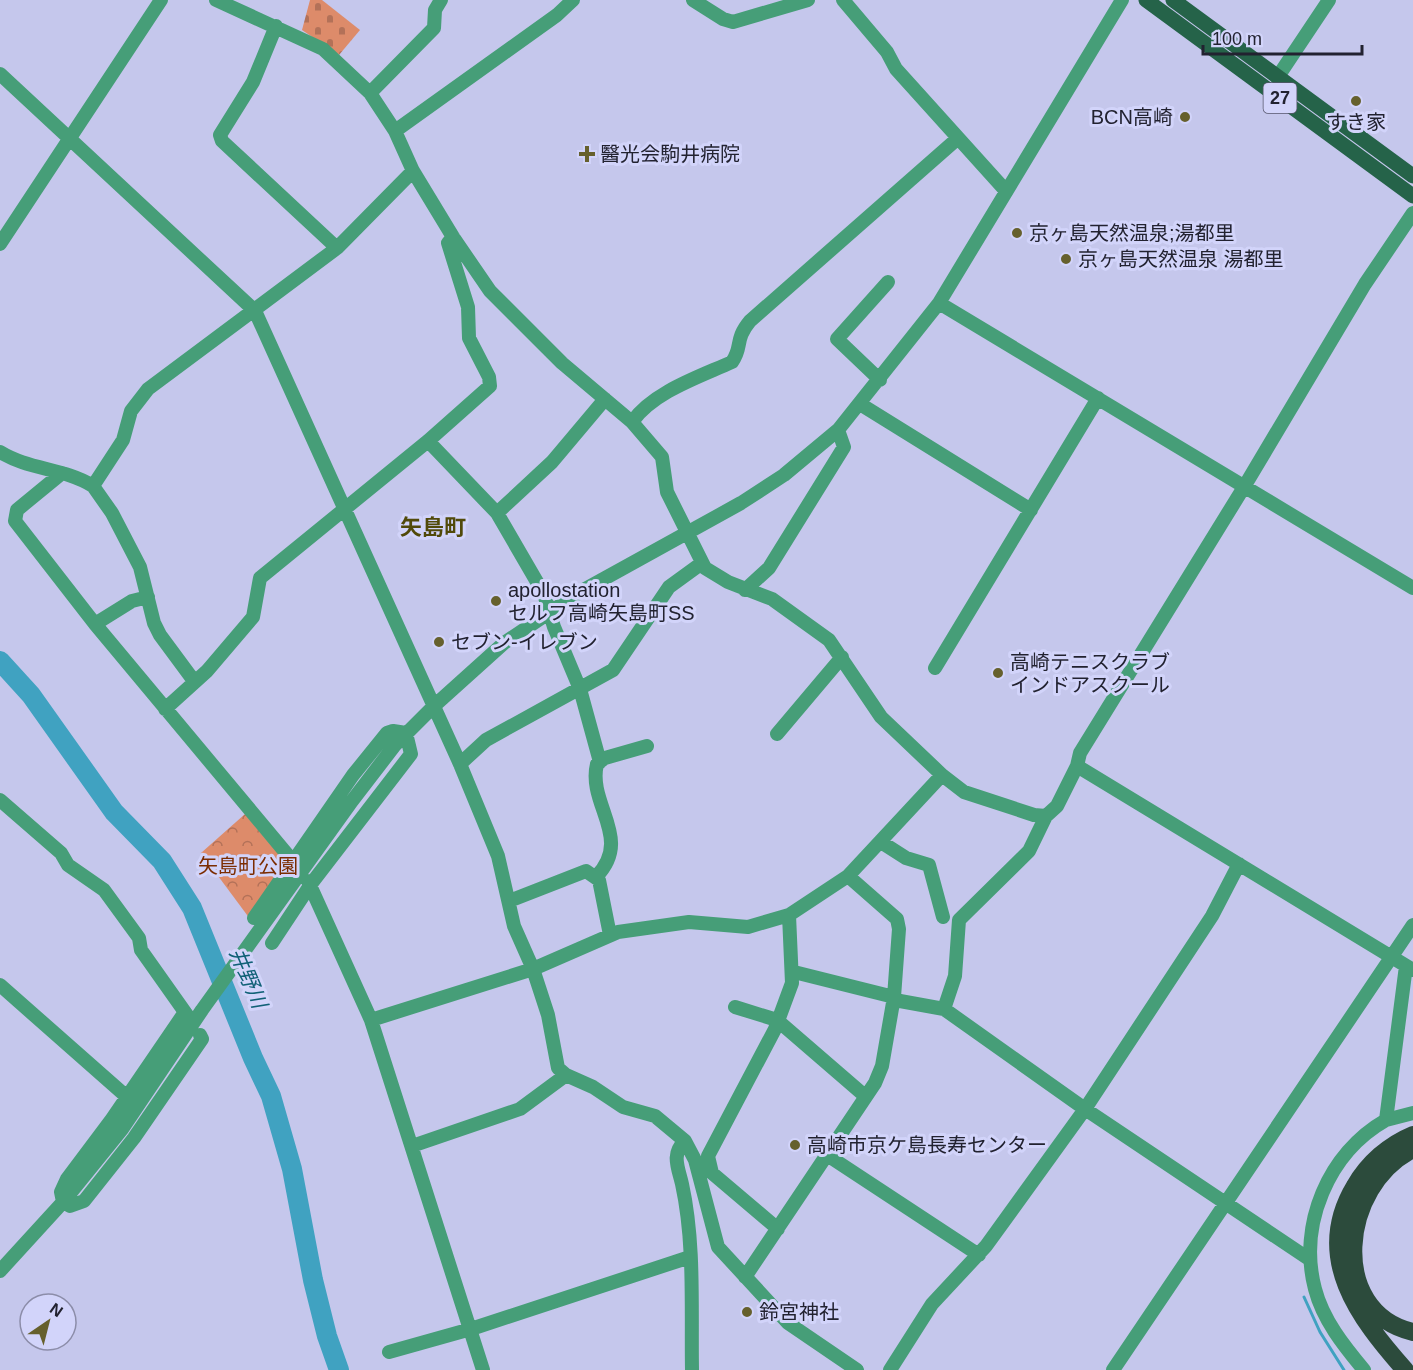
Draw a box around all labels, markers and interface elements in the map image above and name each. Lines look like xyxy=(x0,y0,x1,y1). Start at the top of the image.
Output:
scale bar xyxy=(1203,18,1362,56)
text: 100 m xyxy=(1212,29,1262,49)
road number: 27 xyxy=(1264,83,1296,113)
marker: すき家 xyxy=(1349,94,1363,108)
place label: BCN高崎 xyxy=(1091,106,1173,128)
marker: BCN高崎 xyxy=(1178,110,1192,124)
place label: すき家 xyxy=(1326,111,1386,133)
place label: 醫光会駒井病院 xyxy=(600,143,740,165)
marker: 醫光会駒井病院 xyxy=(578,145,596,163)
place label: 京ヶ島天然温泉;湯都里 xyxy=(1029,222,1235,244)
marker: 京ヶ島天然温泉;湯都里 xyxy=(1010,226,1024,240)
place label: 京ヶ島天然温泉 湯都里 xyxy=(1078,248,1284,270)
marker: 京ヶ島天然温泉 湯都里 xyxy=(1059,252,1073,266)
district label: 矢島町 xyxy=(400,515,466,540)
place label: apollostation セルフ高崎矢島町SS xyxy=(508,579,695,624)
marker: apollostation セルフ高崎矢島町SS xyxy=(489,594,503,608)
place label: セブン-イレブン xyxy=(451,631,598,653)
marker: セブン-イレブン xyxy=(432,635,446,649)
place label: 高崎テニスクラブ インドアスクール xyxy=(1010,651,1170,696)
marker: 高崎テニスクラブ インドアスクール xyxy=(991,666,1005,680)
park label: 矢島町公園 xyxy=(198,855,298,877)
water label: 井野川 xyxy=(226,944,272,1013)
place label: 高崎市京ケ島長寿センター xyxy=(807,1134,1047,1156)
marker: 高崎市京ケ島長寿センター xyxy=(788,1138,802,1152)
north arrow xyxy=(18,1292,78,1352)
text: N xyxy=(47,1300,66,1320)
place label: 鈴宮神社 xyxy=(759,1301,839,1323)
marker: 鈴宮神社 xyxy=(740,1305,754,1319)

